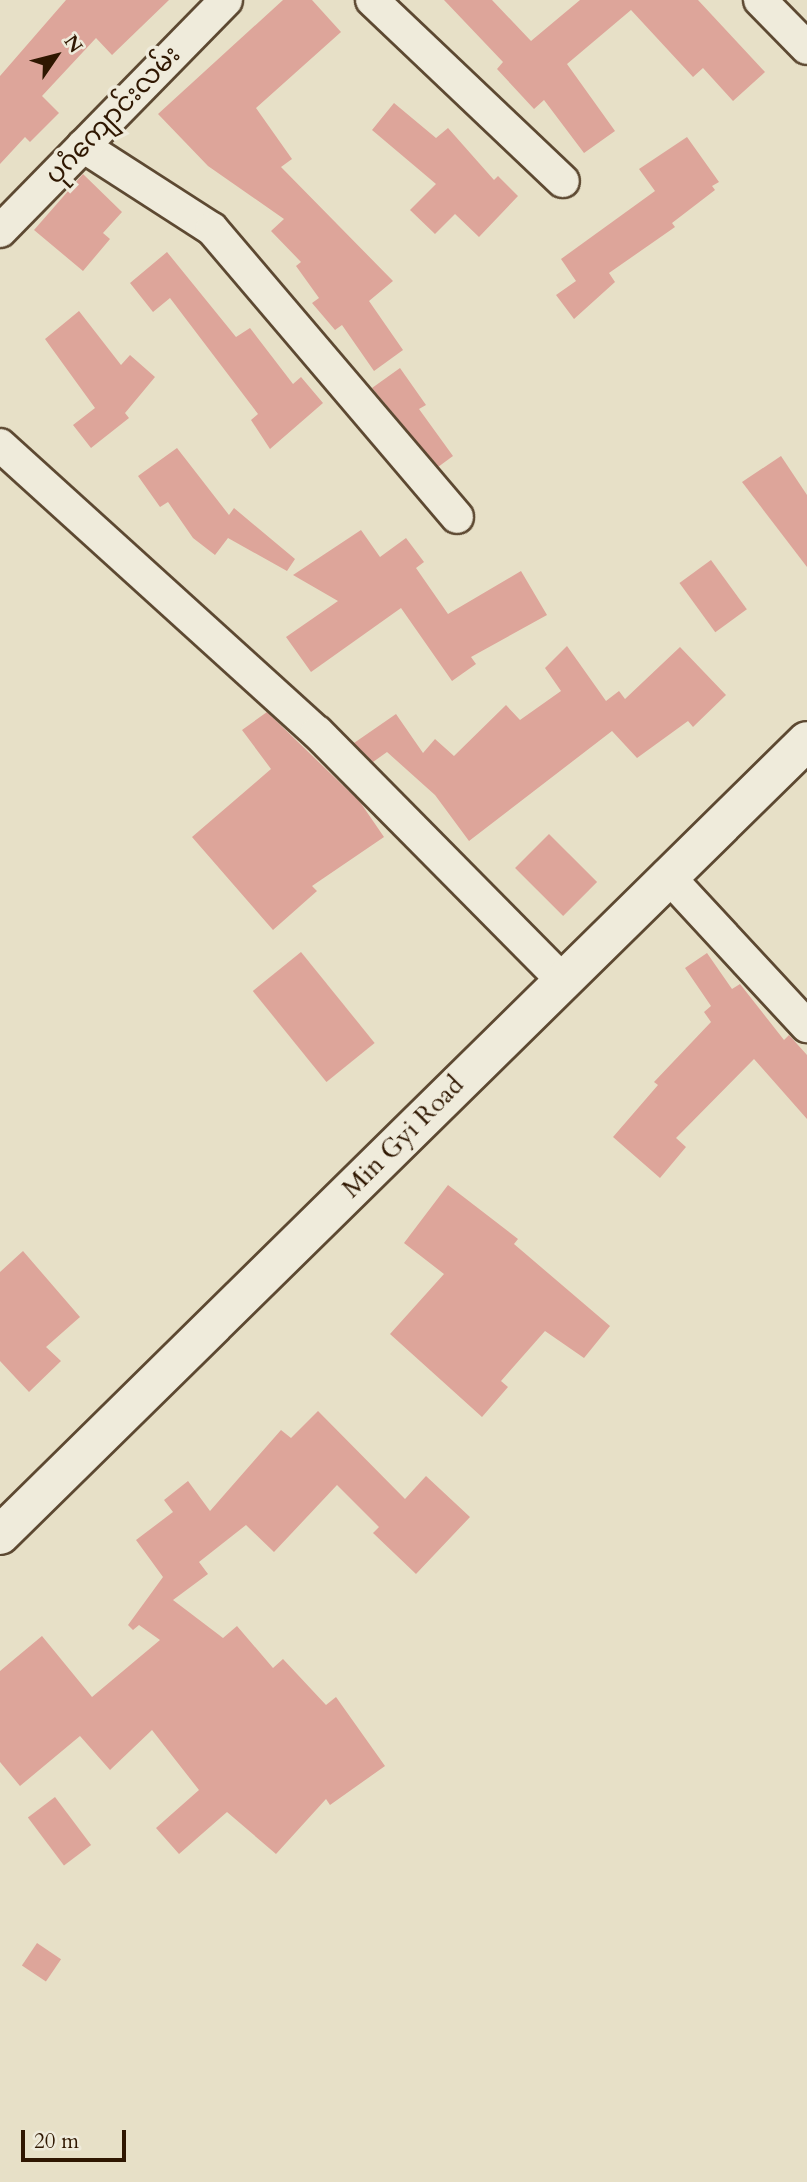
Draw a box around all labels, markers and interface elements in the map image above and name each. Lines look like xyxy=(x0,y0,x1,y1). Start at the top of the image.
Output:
north arrow xyxy=(21,21,91,91)
text: N xyxy=(58,30,89,58)
street label: ပုဂံကျောင်းလမ်း xyxy=(39,39,187,191)
street label: Min Gyi Road xyxy=(336,1070,470,1204)
scale bar xyxy=(24,2116,130,2160)
text: 20 m xyxy=(34,2127,79,2156)

